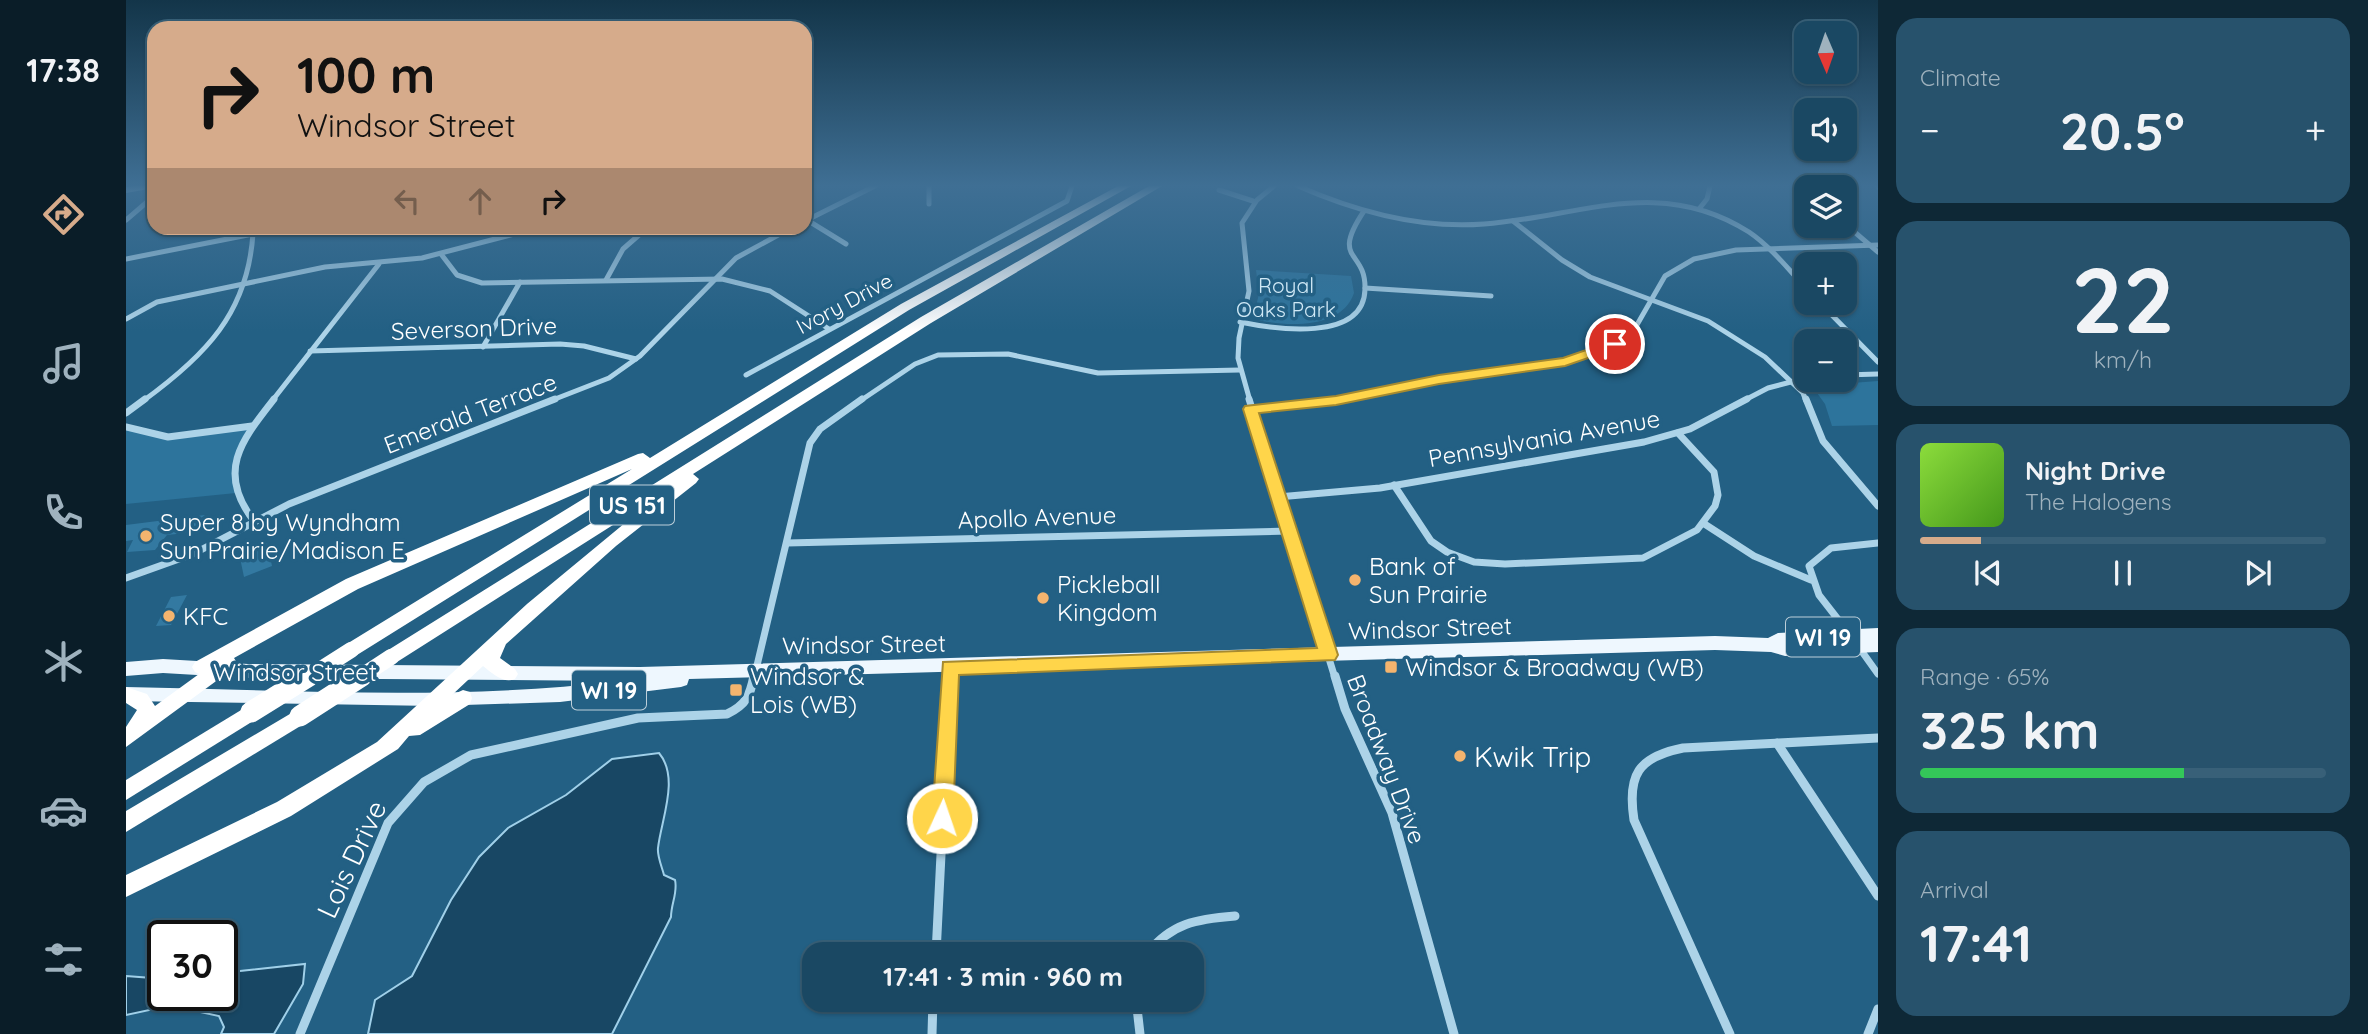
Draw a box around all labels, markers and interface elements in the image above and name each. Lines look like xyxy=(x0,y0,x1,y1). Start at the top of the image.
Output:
north arrow xyxy=(1794,21,1857,84)
map controls xyxy=(1794,21,1857,392)
text: 100 m xyxy=(297,44,435,105)
icon: right xyxy=(182,49,273,140)
text: 17:38 xyxy=(26,50,100,90)
text: Climate xyxy=(1920,63,2001,92)
button: sound xyxy=(1794,98,1857,161)
text: 20.5° xyxy=(2060,98,2185,163)
text: Windsor Street xyxy=(297,105,516,145)
text: − xyxy=(1920,106,1940,154)
text: + xyxy=(2305,106,2326,154)
button: layers xyxy=(1794,175,1857,238)
icon: left xyxy=(388,182,426,220)
icon: ahead xyxy=(461,182,499,220)
icon: right xyxy=(534,182,572,220)
icon: directions xyxy=(39,190,88,239)
text: 22 xyxy=(2071,242,2175,356)
button: + xyxy=(1794,252,1857,315)
street label: Ivory Drive xyxy=(791,267,897,339)
park label: Royal Oaks Park xyxy=(1236,272,1336,322)
street label: Severson Drive xyxy=(390,310,558,346)
pin xyxy=(1585,314,1645,374)
icon: arrive xyxy=(1596,325,1634,363)
button: − xyxy=(1794,329,1857,392)
icon: music xyxy=(39,339,88,388)
text: km/h xyxy=(2094,345,2152,374)
street label: Emerald Terrace xyxy=(379,366,561,460)
street label: Pennsylvania Avenue xyxy=(1426,403,1662,473)
text: Night Drive xyxy=(2025,454,2166,487)
road number: US 151 xyxy=(590,485,674,524)
text: The Halogens xyxy=(2025,487,2172,516)
icon: phone xyxy=(39,488,88,537)
street label: Apollo Avenue xyxy=(957,499,1117,535)
place label: Super 8 by Wyndham Sun Prairie/Madison E xyxy=(160,507,405,565)
marker: Super 8 by Wyndham Sun Prairie/Madison E xyxy=(138,528,154,544)
place label: Bank of Sun Prairie xyxy=(1369,551,1487,609)
icon: previous xyxy=(1969,554,2007,592)
icon: pause xyxy=(2104,554,2142,592)
icon: next xyxy=(2239,554,2277,592)
place label: Pickleball Kingdom xyxy=(1057,569,1161,627)
marker: Bank of Sun Prairie xyxy=(1347,572,1363,588)
marker: Pickleball Kingdom xyxy=(1035,590,1051,606)
place label: KFC xyxy=(183,601,228,631)
marker: KFC xyxy=(161,608,177,624)
street label: Windsor Street xyxy=(1348,610,1512,646)
road number: WI 19 xyxy=(1786,618,1860,656)
street label: Windsor Street xyxy=(782,628,946,660)
icon: climate xyxy=(39,637,88,686)
place label: Windsor & Broadway (WB) xyxy=(1405,652,1704,682)
street label: Windsor Street xyxy=(213,657,377,687)
marker: Windsor & Broadway (WB) xyxy=(1383,659,1399,675)
place label: Windsor & Lois (WB) xyxy=(750,661,865,719)
text: Range · 65% xyxy=(1920,662,2049,691)
road number: WI 19 xyxy=(572,670,646,710)
street label: Broadway Drive xyxy=(1341,670,1433,848)
marker: Windsor & Lois (WB) xyxy=(728,682,744,698)
text: 325 km xyxy=(1920,697,2100,762)
place label: Kwik Trip xyxy=(1474,739,1591,774)
marker: Kwik Trip xyxy=(1452,748,1468,764)
position arrow xyxy=(905,781,979,855)
icon: car xyxy=(39,786,88,835)
street label: Lois Drive xyxy=(309,795,393,923)
text: Arrival xyxy=(1920,875,1989,904)
text: 17:41 xyxy=(1920,910,2032,975)
speed limit sign: 30 xyxy=(147,920,238,1011)
icon: filters xyxy=(39,935,88,984)
text: 17:41 · 3 min · 960 m xyxy=(883,960,1123,993)

